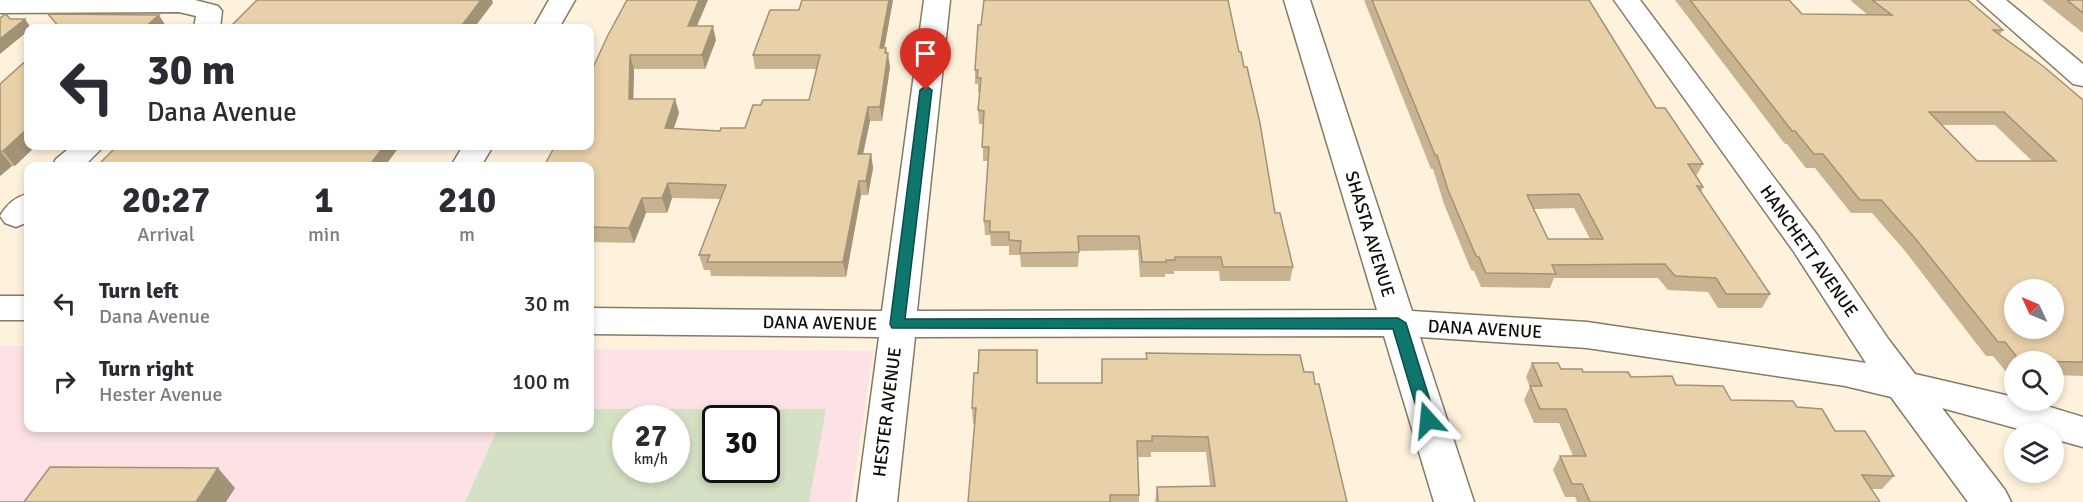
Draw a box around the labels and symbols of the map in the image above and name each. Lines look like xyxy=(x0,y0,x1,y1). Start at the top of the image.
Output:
pin xyxy=(900,28,951,90)
street label: SHASTA AVENUE xyxy=(1340,168,1400,300)
street label: HANCHETT AVENUE xyxy=(1755,181,1863,321)
north arrow xyxy=(2004,279,2064,339)
street label: DANA AVENUE xyxy=(762,311,878,335)
street label: DANA AVENUE xyxy=(1427,315,1543,343)
street label: HESTER AVENUE xyxy=(868,346,906,478)
position arrow xyxy=(1396,388,1460,452)
speed limit sign: 30 xyxy=(702,405,780,483)

